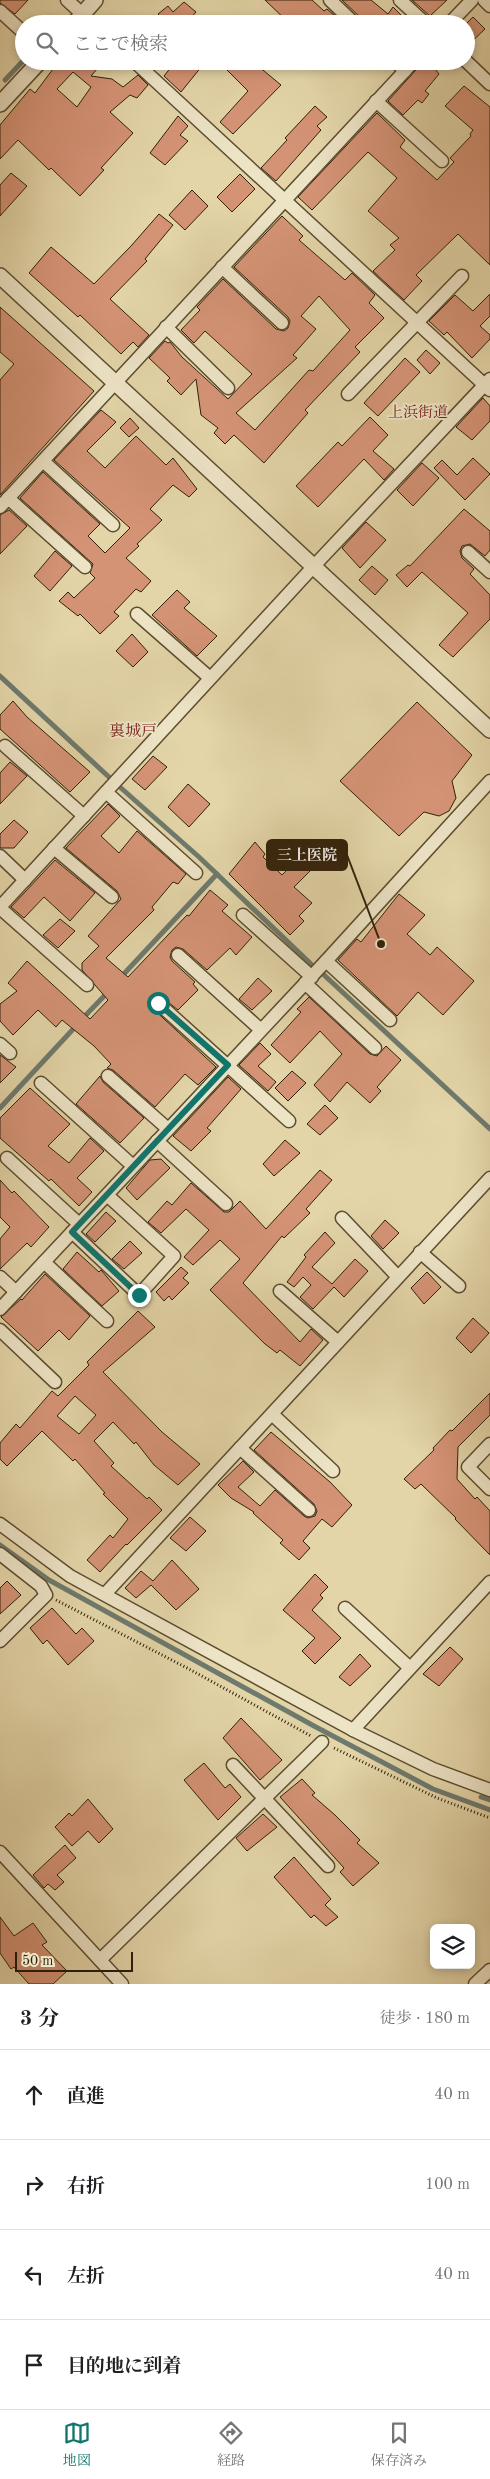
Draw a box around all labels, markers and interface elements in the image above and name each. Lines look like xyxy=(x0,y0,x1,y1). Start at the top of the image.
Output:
search box xyxy=(15,15,475,70)
icon: search xyxy=(33,29,61,57)
text: ここで検索 xyxy=(73,36,168,55)
district label: 上浜街道 xyxy=(388,404,448,421)
district label: 裏城戸 xyxy=(109,722,157,740)
callout: 三上医院 xyxy=(267,840,347,870)
text: 三上医院 xyxy=(277,847,337,864)
route start xyxy=(147,992,170,1015)
route end xyxy=(128,1284,151,1307)
map controls xyxy=(430,1924,475,1969)
button: layers xyxy=(430,1924,475,1969)
scale bar xyxy=(15,1949,132,1972)
text: 50 m xyxy=(22,1954,53,1968)
text: 3 分 xyxy=(20,2009,59,2030)
text: 徒歩 · 180 m xyxy=(380,2011,470,2027)
icon: ahead xyxy=(20,2081,48,2109)
text: 40 m xyxy=(434,2087,470,2103)
text: 直進 xyxy=(67,2088,105,2107)
icon: right xyxy=(20,2171,48,2199)
text: 100 m xyxy=(425,2177,470,2193)
text: 右折 xyxy=(67,2178,105,2197)
icon: left xyxy=(20,2261,48,2289)
text: 40 m xyxy=(434,2267,470,2283)
text: 左折 xyxy=(67,2268,105,2287)
icon: arrive xyxy=(20,2351,48,2379)
text: 目的地に到着 xyxy=(67,2358,181,2377)
tab: 地図 xyxy=(63,2419,91,2470)
tab: 経路 xyxy=(217,2419,245,2470)
tab: 保存済み xyxy=(371,2419,427,2470)

